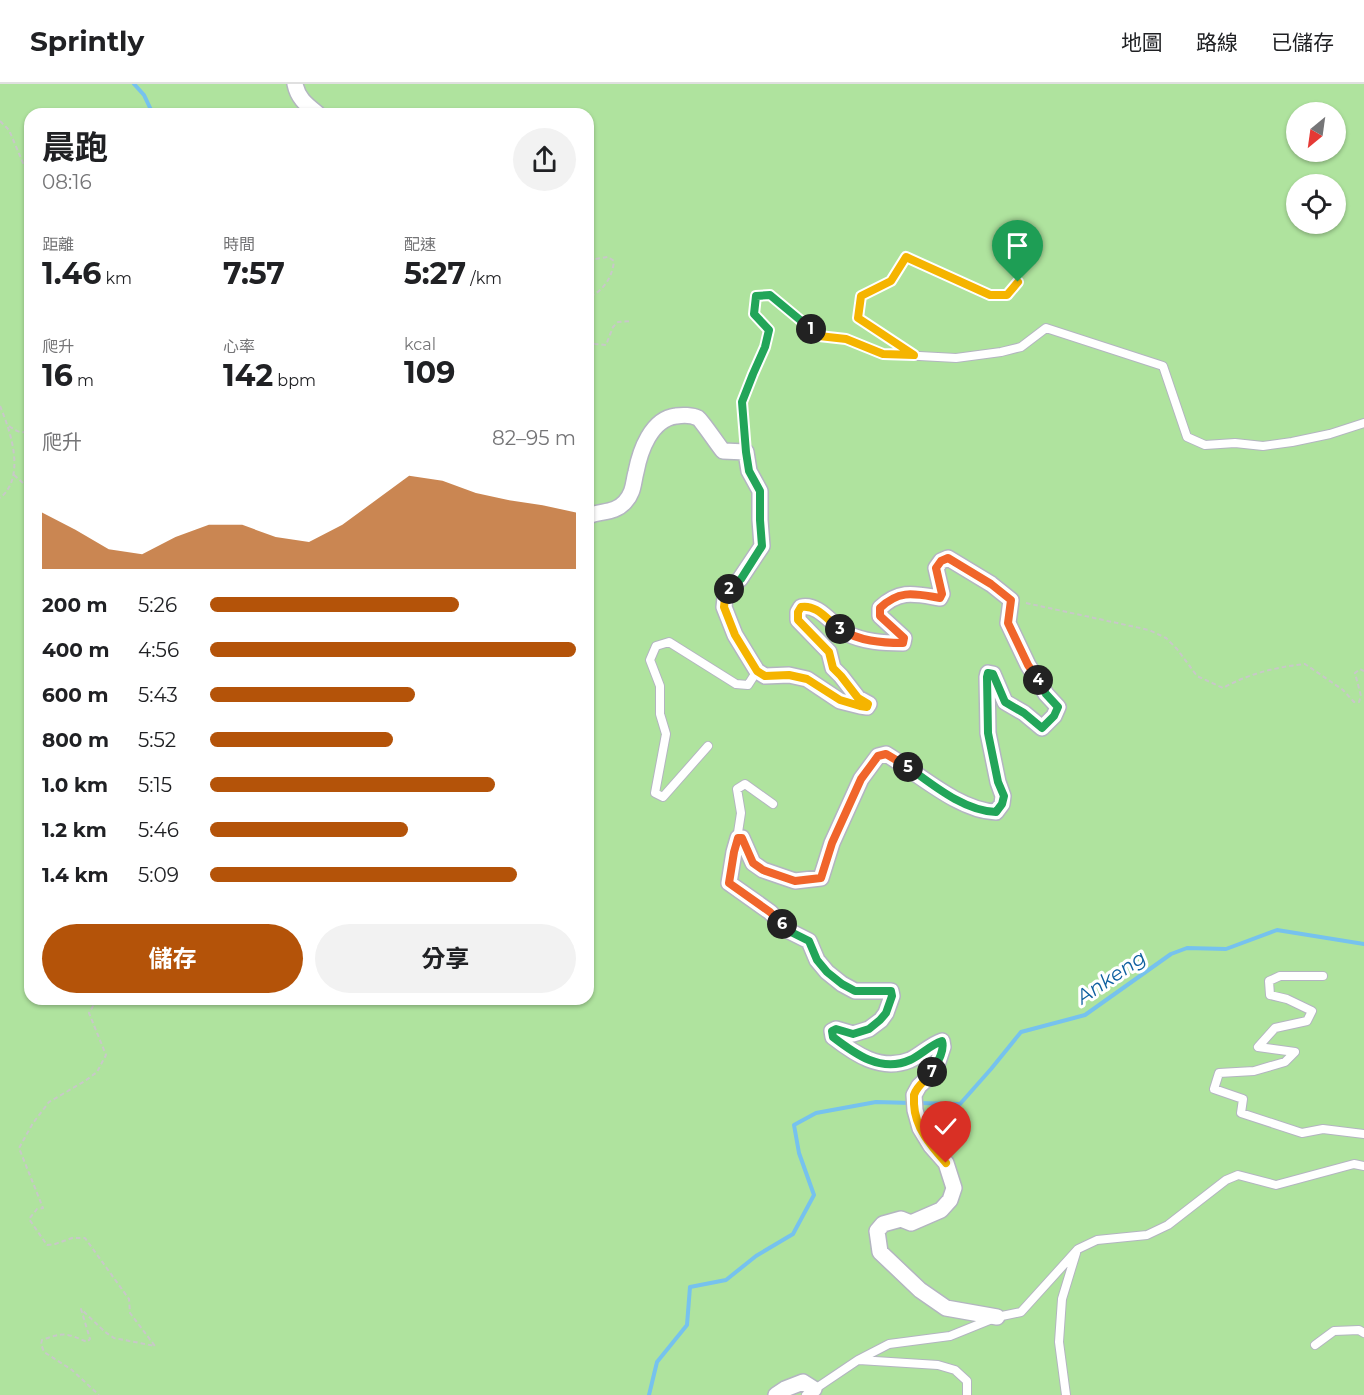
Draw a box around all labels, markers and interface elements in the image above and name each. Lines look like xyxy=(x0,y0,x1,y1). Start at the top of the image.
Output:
text: Sprintly xyxy=(30,24,144,58)
text: 地圖 xyxy=(1121,30,1163,55)
text: 路線 xyxy=(1196,30,1238,55)
text: 已儲存 xyxy=(1271,30,1334,55)
north arrow xyxy=(1286,102,1346,162)
map controls xyxy=(1286,102,1346,234)
text: 晨跑 xyxy=(42,127,108,167)
button: share xyxy=(513,128,576,191)
text: 08:16 xyxy=(42,170,92,194)
button: locate xyxy=(1286,174,1346,234)
pin xyxy=(992,220,1043,282)
icon: arrive xyxy=(1001,229,1034,262)
text: 距離 xyxy=(42,235,74,254)
text: 時間 xyxy=(223,235,255,254)
text: 配速 xyxy=(404,235,436,254)
text: 1.46 xyxy=(42,255,101,292)
text: 7:57 xyxy=(223,255,285,292)
text: 5:27 xyxy=(404,255,466,292)
text: km xyxy=(101,269,132,288)
text: /km xyxy=(466,269,502,288)
pin: 1 xyxy=(796,314,826,344)
text: 1 xyxy=(808,319,814,338)
text: kcal xyxy=(404,335,436,354)
text: 爬升 xyxy=(42,337,74,356)
text: 心率 xyxy=(223,337,255,356)
text: 109 xyxy=(404,354,455,391)
text: 16 xyxy=(42,357,73,394)
text: 142 xyxy=(223,357,273,394)
text: m xyxy=(73,371,94,390)
text: bpm xyxy=(273,371,316,390)
text: 82–95 m xyxy=(492,426,576,450)
text: 爬升 xyxy=(42,430,82,454)
pin: 2 xyxy=(714,574,744,604)
text: 2 xyxy=(724,579,734,598)
text: 200 m xyxy=(42,593,108,617)
text: 5:26 xyxy=(138,593,177,617)
pin: 3 xyxy=(825,614,855,644)
text: 3 xyxy=(835,619,845,638)
text: 400 m xyxy=(42,638,110,662)
text: 4:56 xyxy=(138,638,179,662)
pin: 4 xyxy=(1023,665,1053,695)
text: 4 xyxy=(1032,670,1044,689)
text: 600 m xyxy=(42,683,109,707)
text: 5:43 xyxy=(138,683,178,707)
text: 800 m xyxy=(42,728,109,752)
text: 5:52 xyxy=(138,728,176,752)
pin: 5 xyxy=(893,752,923,782)
text: 5 xyxy=(903,757,913,776)
text: 1.0 km xyxy=(42,773,108,797)
text: 5:15 xyxy=(138,773,172,797)
text: 1.2 km xyxy=(42,818,107,842)
text: 5:46 xyxy=(138,818,179,842)
text: 1.4 km xyxy=(42,863,109,887)
text: 5:09 xyxy=(138,863,179,887)
pin: 6 xyxy=(767,909,797,939)
text: 6 xyxy=(777,914,787,933)
button: 儲存 xyxy=(42,924,303,993)
button: 分享 xyxy=(315,924,576,993)
water label: Ankeng xyxy=(1071,945,1150,1009)
pin: 7 xyxy=(917,1057,947,1087)
text: 7 xyxy=(927,1062,937,1081)
pin xyxy=(920,1101,971,1163)
icon: check xyxy=(929,1110,962,1143)

